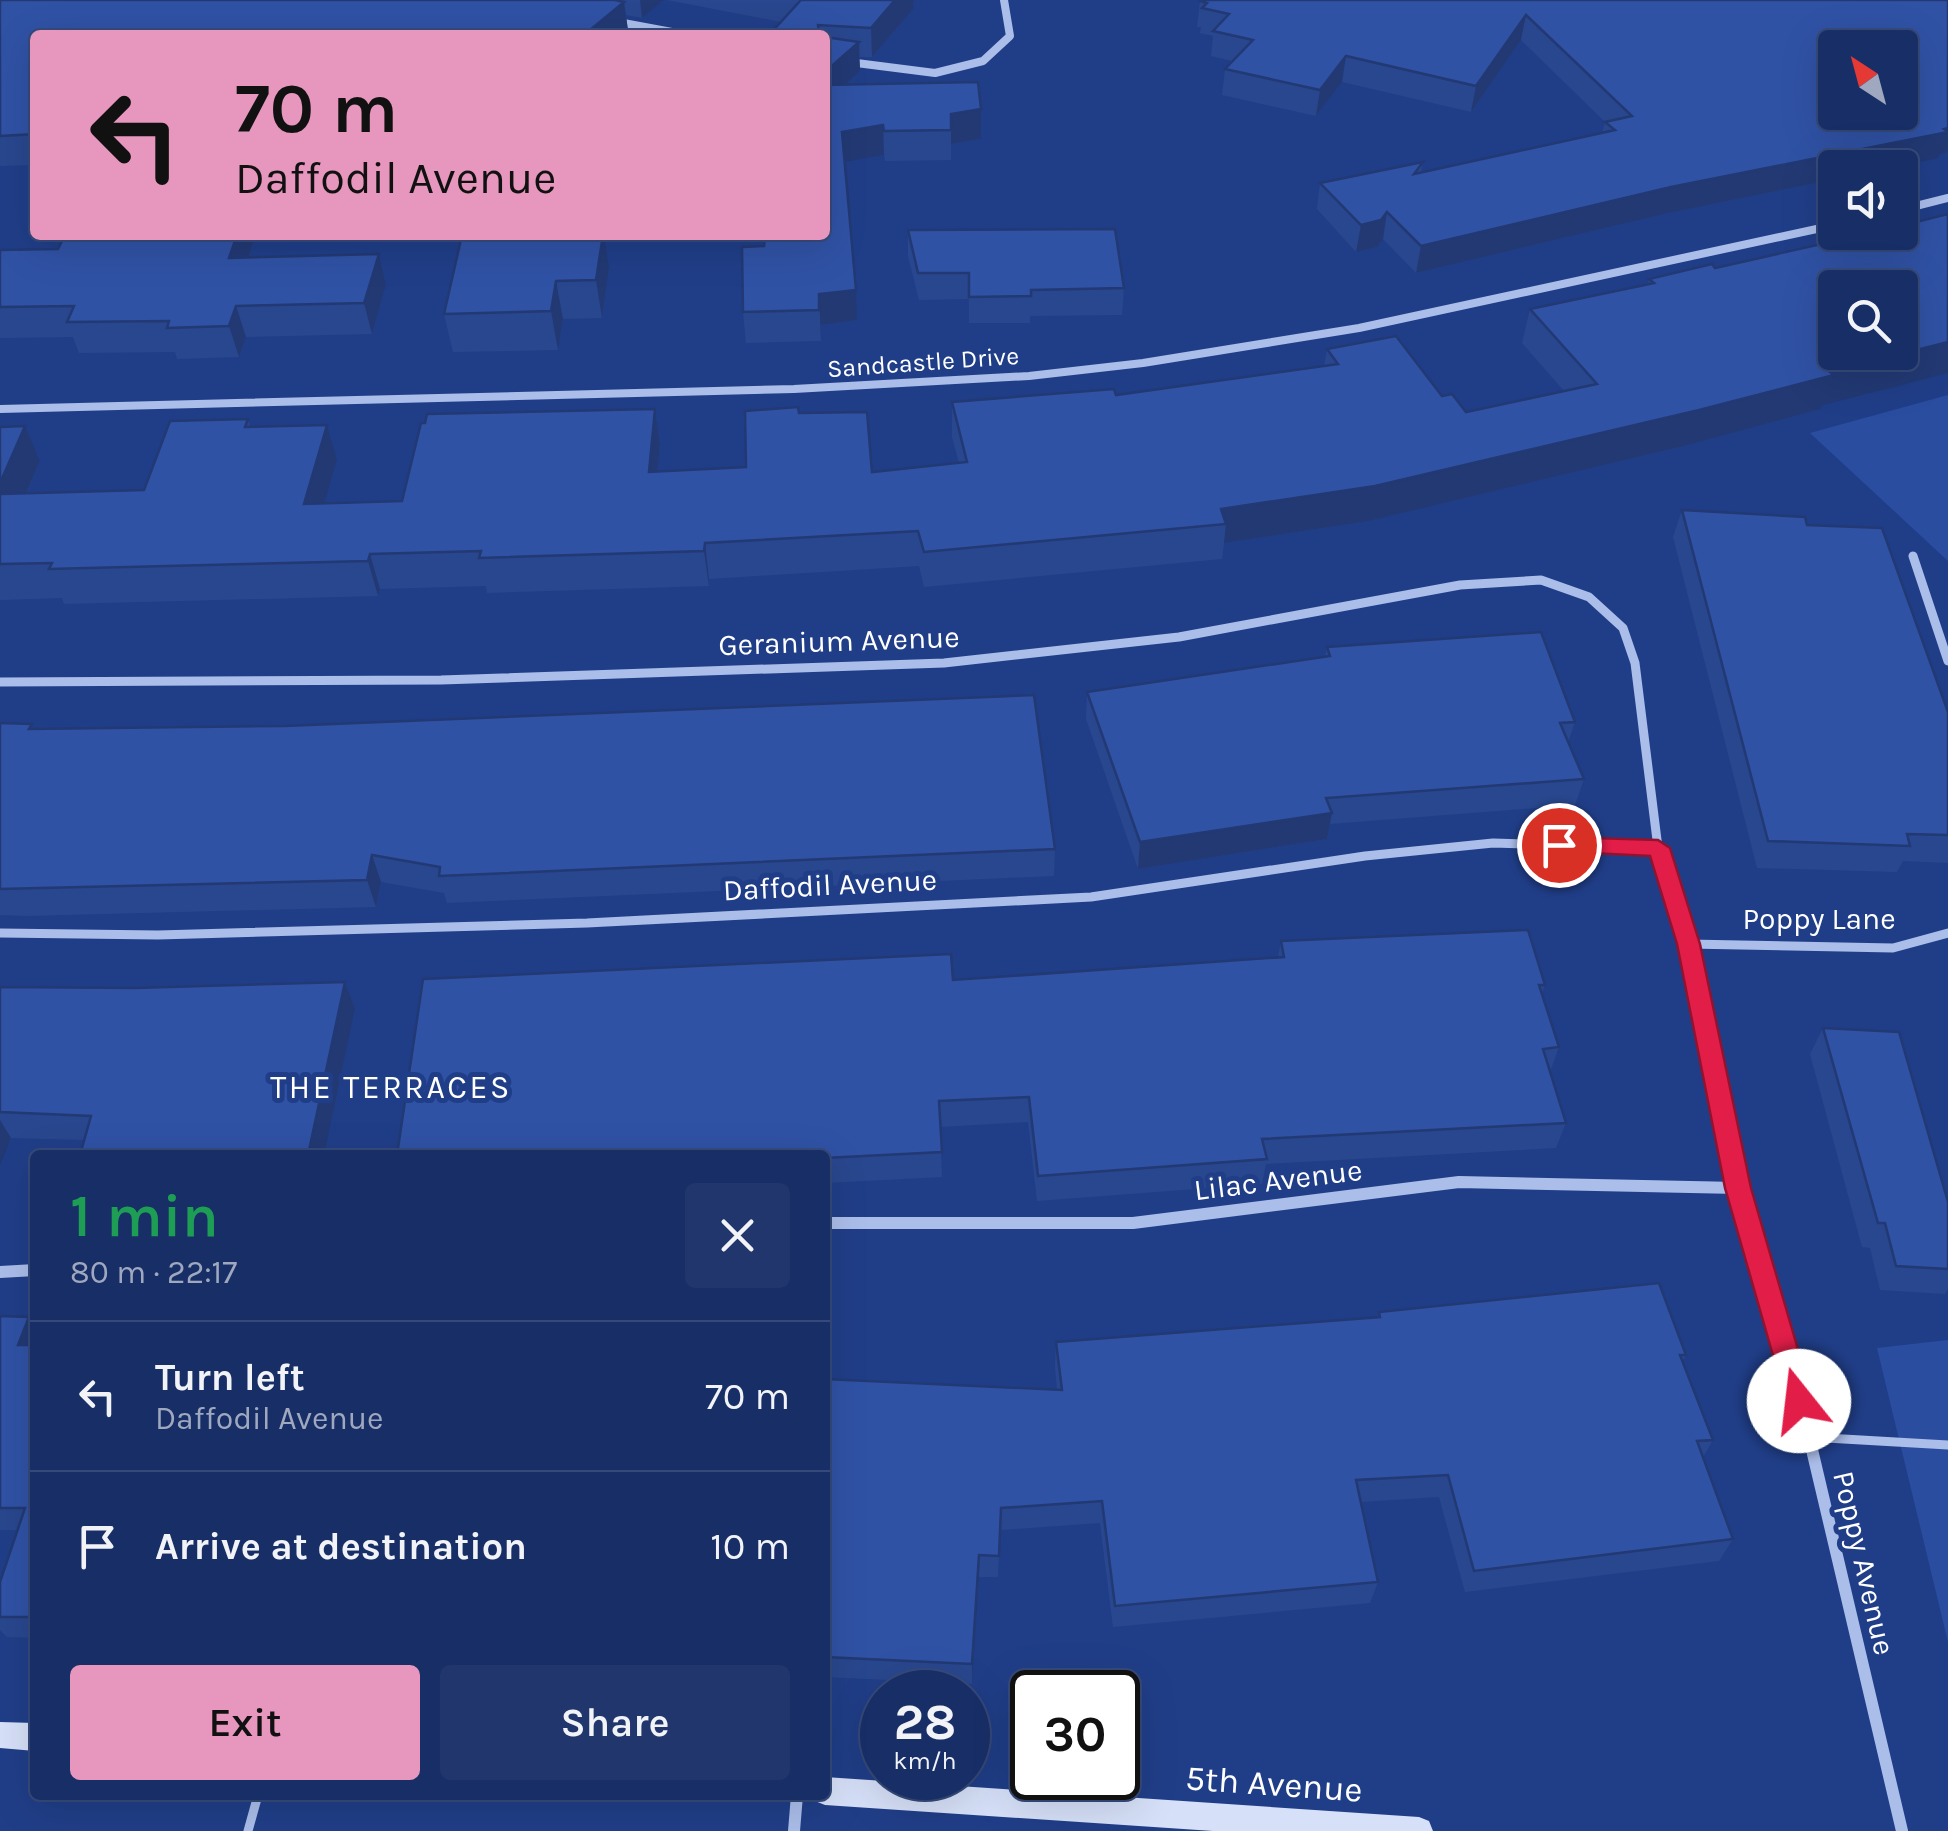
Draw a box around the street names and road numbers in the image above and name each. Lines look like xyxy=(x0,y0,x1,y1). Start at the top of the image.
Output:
street label: Sandcastle Drive xyxy=(826,341,1020,383)
street label: Geranium Avenue xyxy=(718,619,960,663)
street label: Daffodil Avenue xyxy=(722,861,938,909)
street label: Poppy Lane xyxy=(1742,901,1896,937)
street label: Lilac Avenue xyxy=(1192,1152,1364,1208)
street label: Poppy Avenue xyxy=(1825,1467,1903,1659)
street label: 5th Avenue xyxy=(1184,1757,1364,1811)

